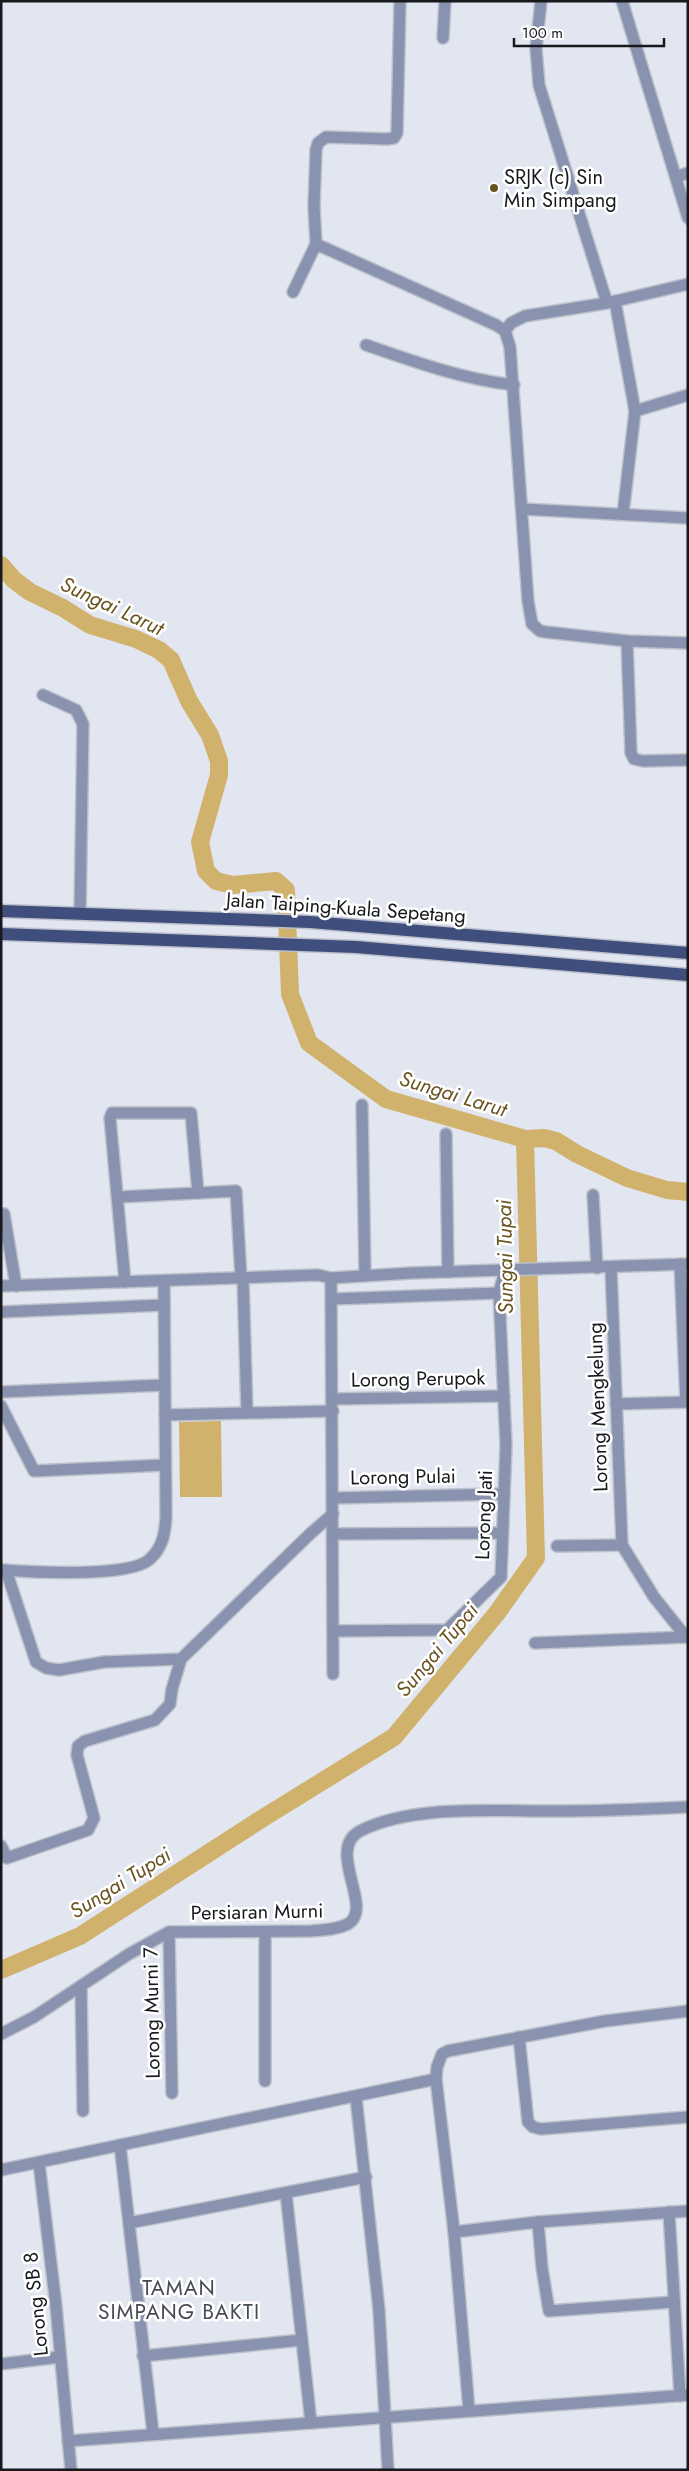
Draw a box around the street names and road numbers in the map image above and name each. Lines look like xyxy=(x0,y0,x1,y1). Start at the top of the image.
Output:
street label: Jalan Taiping-Kuala Sepetang xyxy=(222,885,467,931)
street label: Lorong Mengkelung xyxy=(581,1322,615,1492)
street label: Lorong Perupok xyxy=(351,1363,486,1395)
street label: Lorong Pulai xyxy=(350,1462,456,1492)
street label: Lorong Jati xyxy=(468,1470,500,1560)
street label: Persiaran Murni xyxy=(190,1896,324,1928)
street label: Lorong Murni 7 xyxy=(136,1947,168,2079)
street label: Lorong SB 8 xyxy=(16,2251,56,2357)

